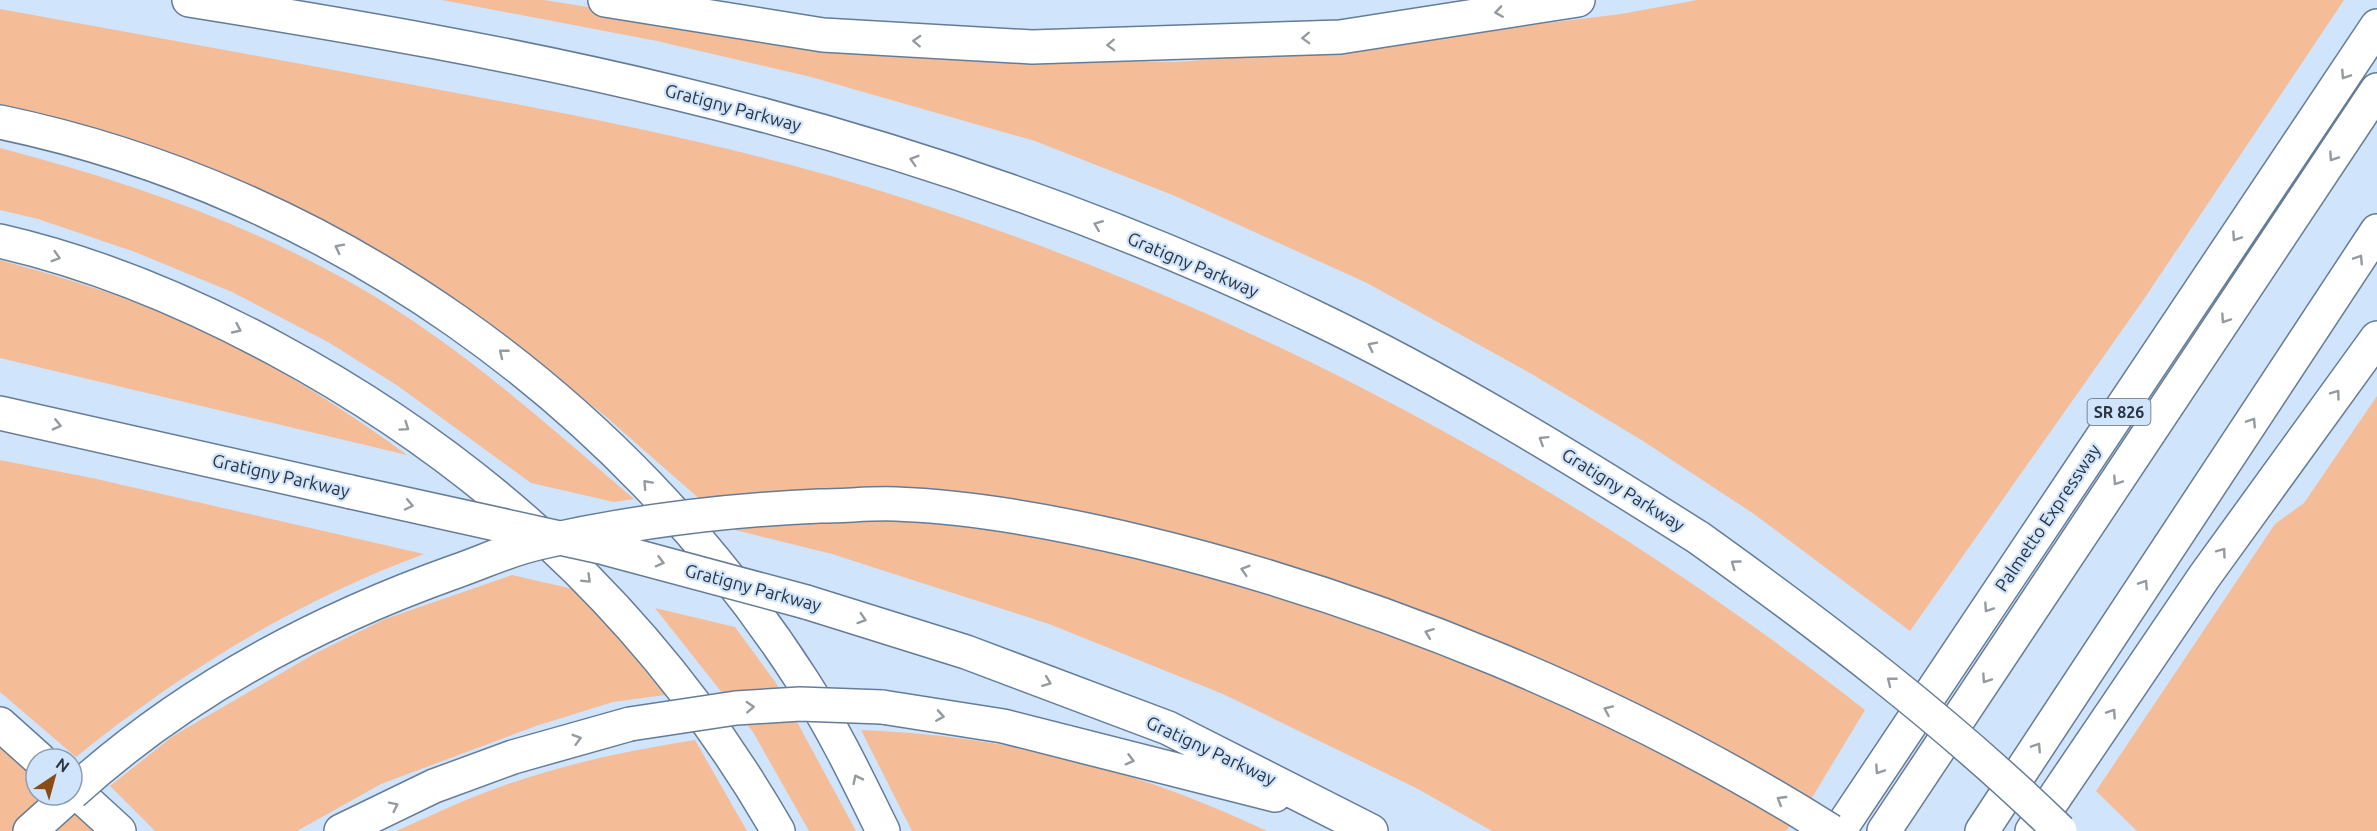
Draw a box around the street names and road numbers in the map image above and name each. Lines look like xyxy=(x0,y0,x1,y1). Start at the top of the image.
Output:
street label: Gratigny Parkway xyxy=(663,79,804,135)
street label: Gratigny Parkway xyxy=(1125,227,1262,301)
road number: SR 826 xyxy=(2088,399,2150,425)
street label: Palmetto Expressway xyxy=(1991,440,2104,595)
street label: Gratigny Parkway xyxy=(1559,443,1689,535)
street label: Gratigny Parkway xyxy=(211,449,352,501)
street label: Gratigny Parkway xyxy=(683,559,824,615)
street label: Gratigny Parkway xyxy=(1144,711,1280,789)

